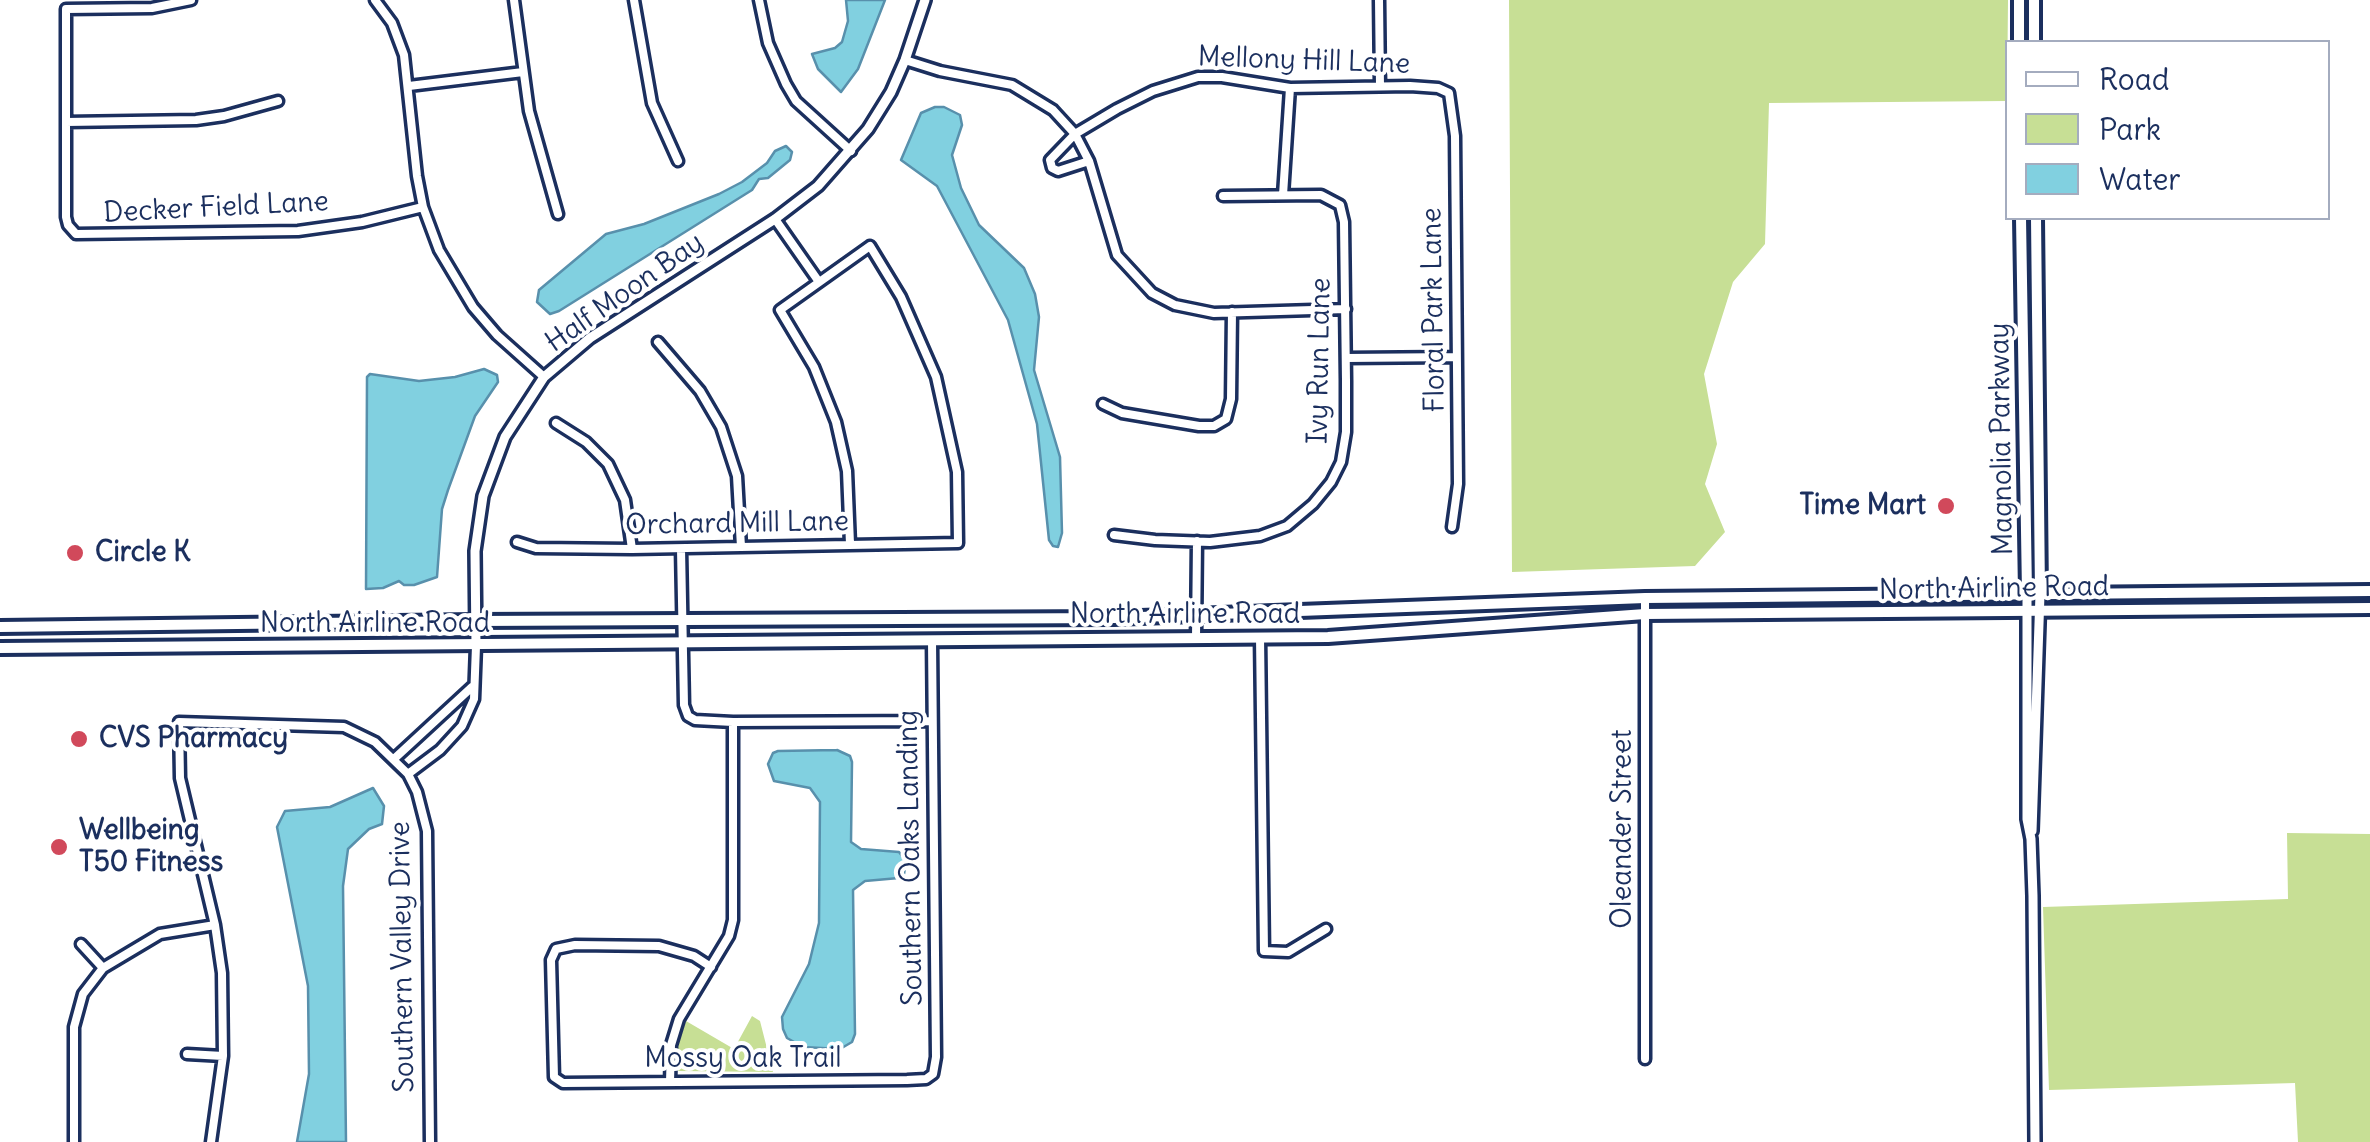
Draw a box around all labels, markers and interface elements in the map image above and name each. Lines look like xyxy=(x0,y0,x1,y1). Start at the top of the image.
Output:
legend xyxy=(2005,40,2330,220)
street label: Mellony Hill Lane xyxy=(1197,41,1411,81)
text: Road xyxy=(2099,60,2169,98)
text: Park xyxy=(2099,110,2161,148)
text: Water xyxy=(2099,160,2181,198)
street label: Decker Field Lane xyxy=(103,185,329,231)
street label: Floral Park Lane xyxy=(1415,207,1453,413)
street label: Half Moon Bay xyxy=(540,226,710,360)
street label: Ivy Run Lane xyxy=(1302,277,1338,445)
street label: Magnolia Parkway xyxy=(1983,322,2021,556)
place label: Time Mart xyxy=(1799,489,1926,523)
marker: Time Mart xyxy=(1935,495,1957,517)
street label: Orchard Mill Lane xyxy=(625,505,849,543)
place label: Circle K xyxy=(95,536,190,570)
marker: Circle K xyxy=(64,542,86,564)
street label: North Airline Road xyxy=(1879,570,2109,608)
street label: North Airline Road xyxy=(1070,598,1300,632)
street label: North Airline Road xyxy=(260,607,490,641)
street label: Southern Oaks Landing xyxy=(892,710,930,1006)
place label: CVS Pharmacy xyxy=(99,722,288,756)
marker: CVS Pharmacy xyxy=(68,728,90,750)
street label: Oleander Street xyxy=(1606,729,1640,929)
place label: Wellbeing T50 Fitness xyxy=(79,814,223,880)
street label: Southern Valley Drive xyxy=(384,821,422,1093)
marker: Wellbeing T50 Fitness xyxy=(48,836,70,858)
street label: Mossy Oak Trail xyxy=(644,1042,842,1076)

